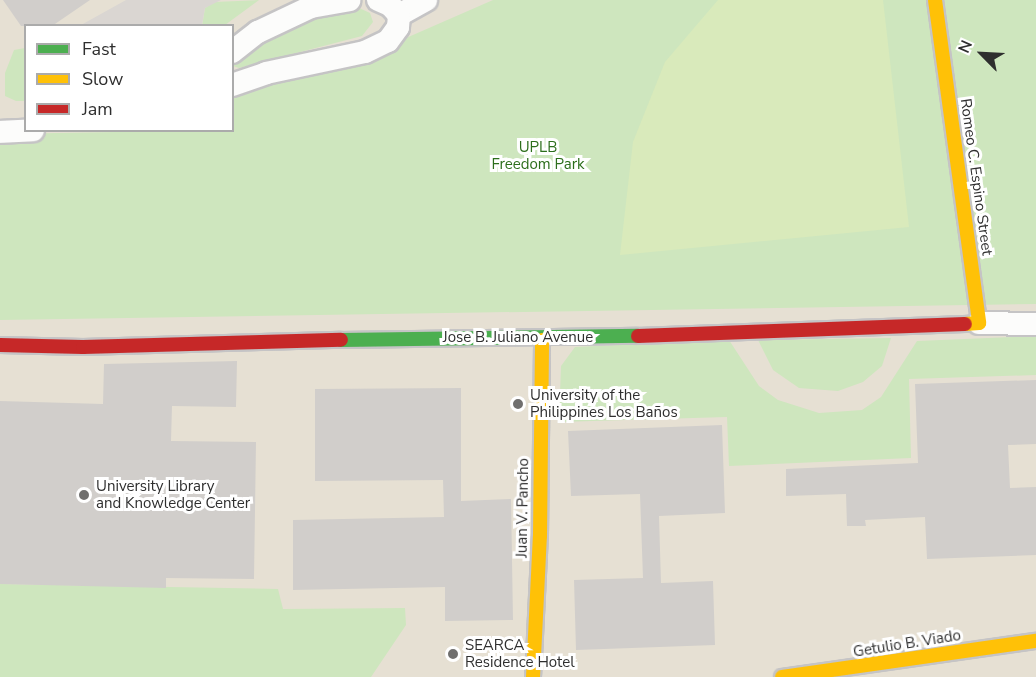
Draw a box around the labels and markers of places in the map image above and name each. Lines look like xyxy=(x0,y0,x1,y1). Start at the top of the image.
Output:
place label: University of the Philippines Los Baños xyxy=(530,386,678,421)
marker: University of the Philippines Los Baños xyxy=(511,397,525,411)
place label: University Library and Knowledge Center xyxy=(96,477,250,512)
marker: University Library and Knowledge Center xyxy=(77,488,91,502)
place label: SEARCA Residence Hotel xyxy=(465,636,575,671)
marker: SEARCA Residence Hotel xyxy=(446,647,460,661)

